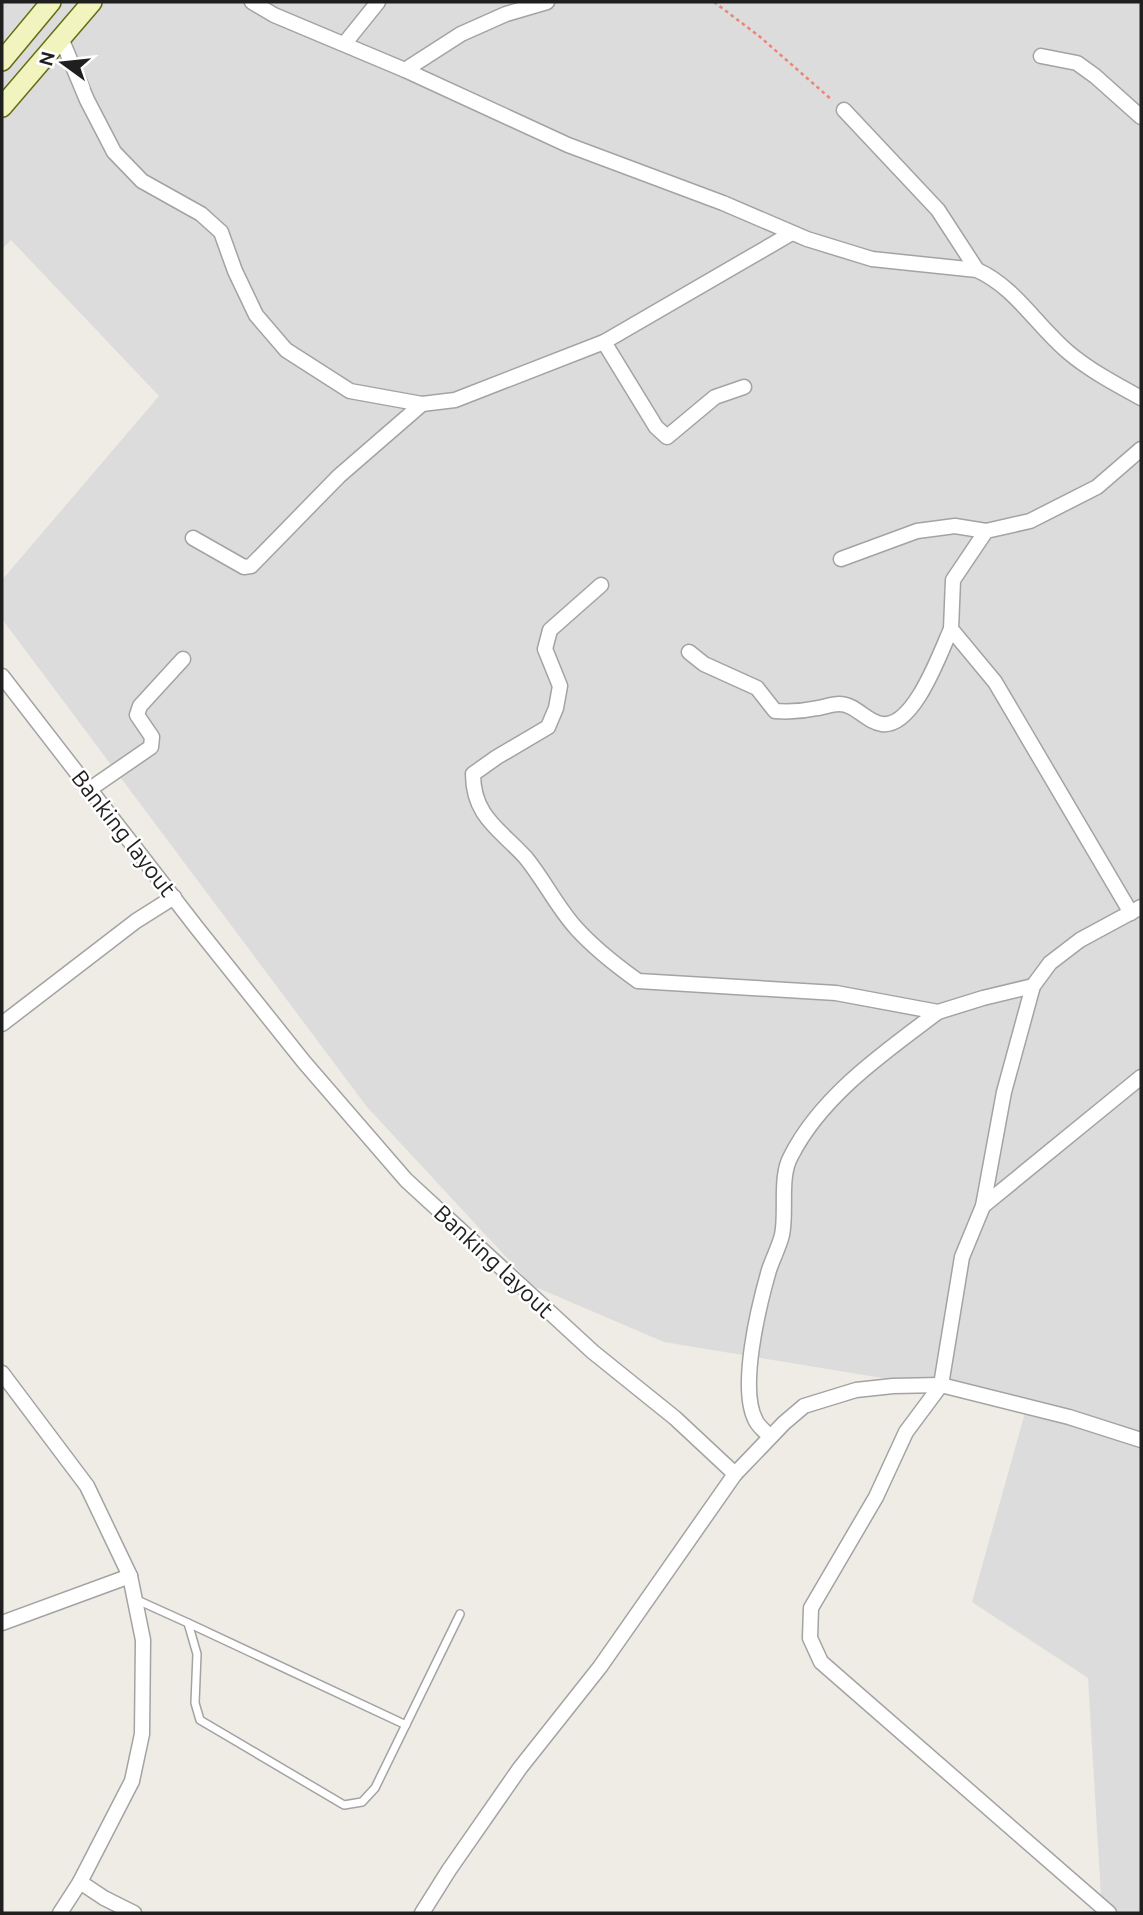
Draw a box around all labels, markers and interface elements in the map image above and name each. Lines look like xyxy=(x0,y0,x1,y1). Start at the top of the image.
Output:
north arrow xyxy=(28,28,98,98)
text: N xyxy=(34,49,59,68)
street label: Banking layout xyxy=(67,765,181,901)
street label: Banking layout xyxy=(430,1200,558,1322)

